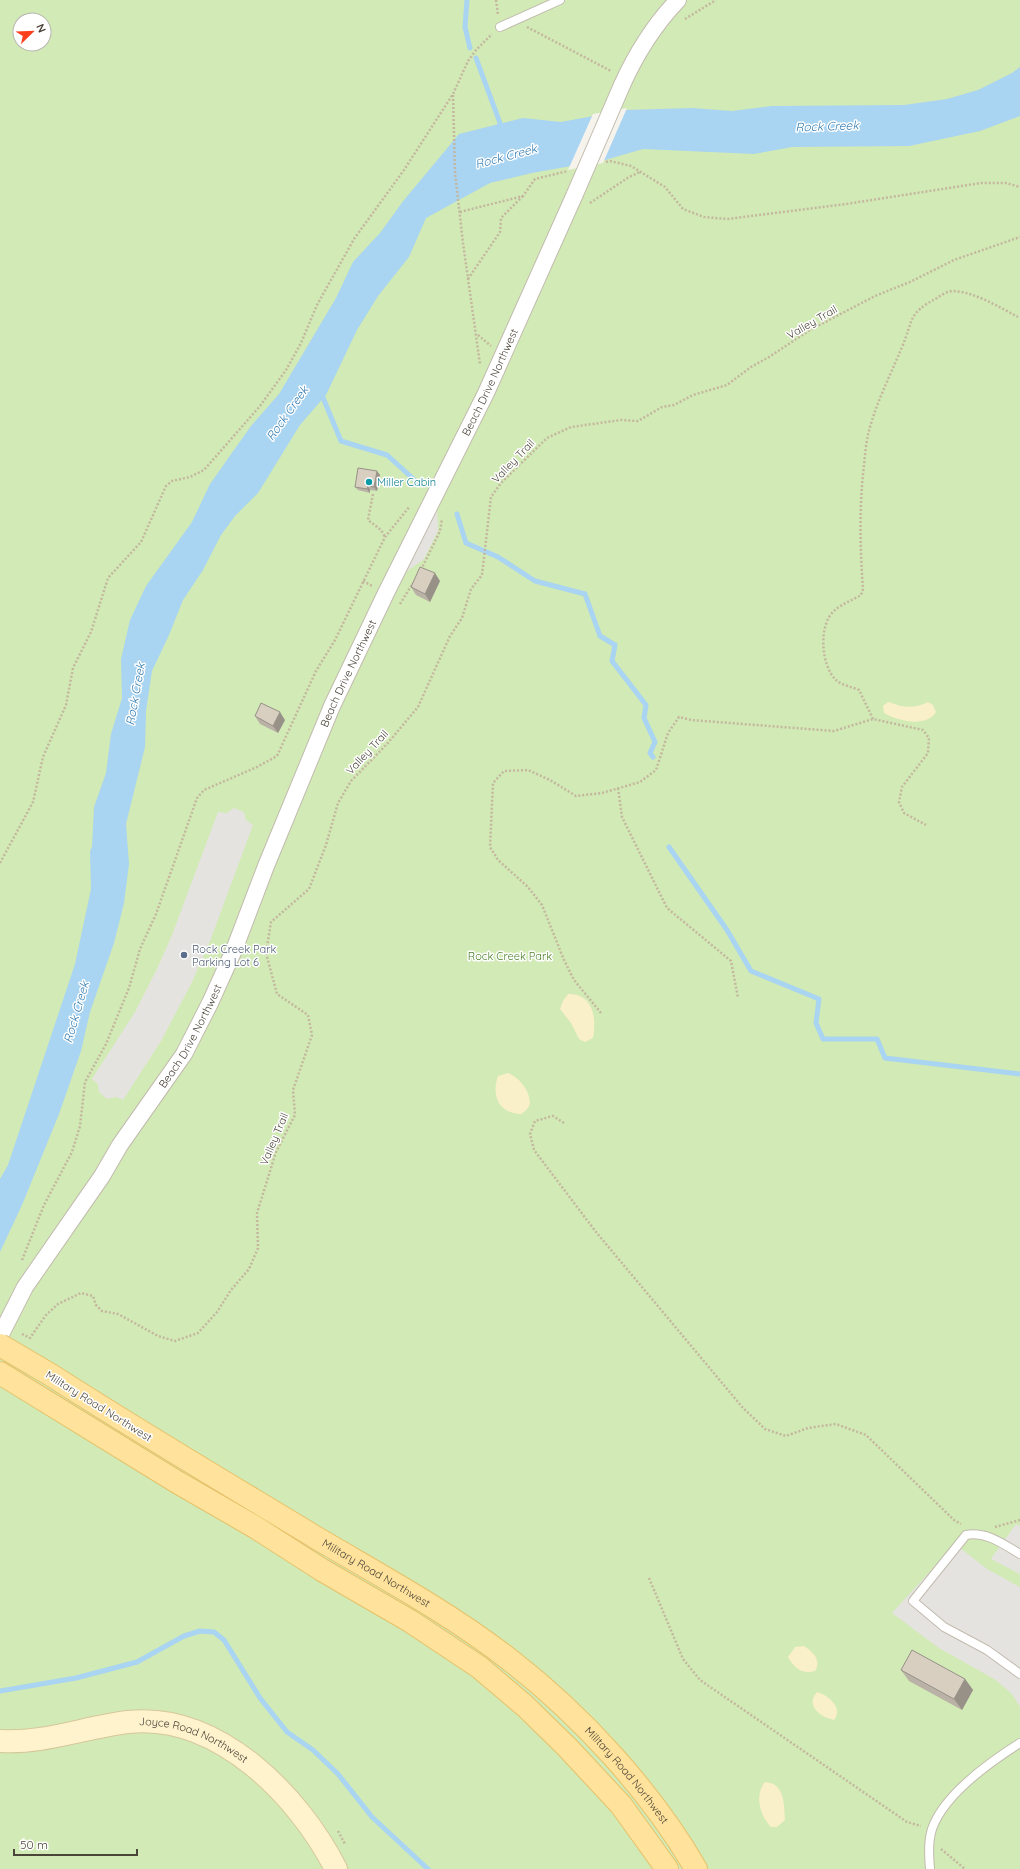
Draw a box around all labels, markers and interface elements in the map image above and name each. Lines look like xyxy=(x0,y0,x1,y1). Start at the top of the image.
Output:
north arrow xyxy=(12,12,52,52)
text: N xyxy=(33,22,49,35)
water label: Rock Creek xyxy=(795,117,860,135)
water label: Rock Creek xyxy=(473,140,540,171)
street label: Valley Trail xyxy=(784,302,840,342)
street label: Beach Drive Northwest xyxy=(459,326,521,438)
water label: Rock Creek xyxy=(263,381,312,443)
street label: Valley Trail xyxy=(489,436,537,486)
place label: Miller Cabin xyxy=(377,475,436,489)
marker: Miller Cabin xyxy=(364,477,374,487)
street label: Beach Drive Northwest xyxy=(317,617,379,729)
water label: Rock Creek xyxy=(122,660,148,726)
street label: Valley Trail xyxy=(343,727,391,777)
place label: Rock Creek Park Parking Lot 6 xyxy=(192,942,276,969)
park label: Rock Creek Park xyxy=(468,949,552,963)
marker: Rock Creek Park Parking Lot 6 xyxy=(179,950,189,960)
water label: Rock Creek xyxy=(60,978,92,1044)
street label: Beach Drive Northwest xyxy=(155,982,225,1090)
street label: Valley Trail xyxy=(257,1111,291,1167)
street label: Military Road Northwest xyxy=(43,1368,155,1445)
street label: Military Road Northwest xyxy=(320,1536,433,1611)
street label: Joyce Road Northwest xyxy=(139,1714,251,1766)
street label: Military Road Northwest xyxy=(582,1724,672,1827)
scale bar xyxy=(14,1831,137,1857)
text: 50 m xyxy=(20,1837,48,1852)

